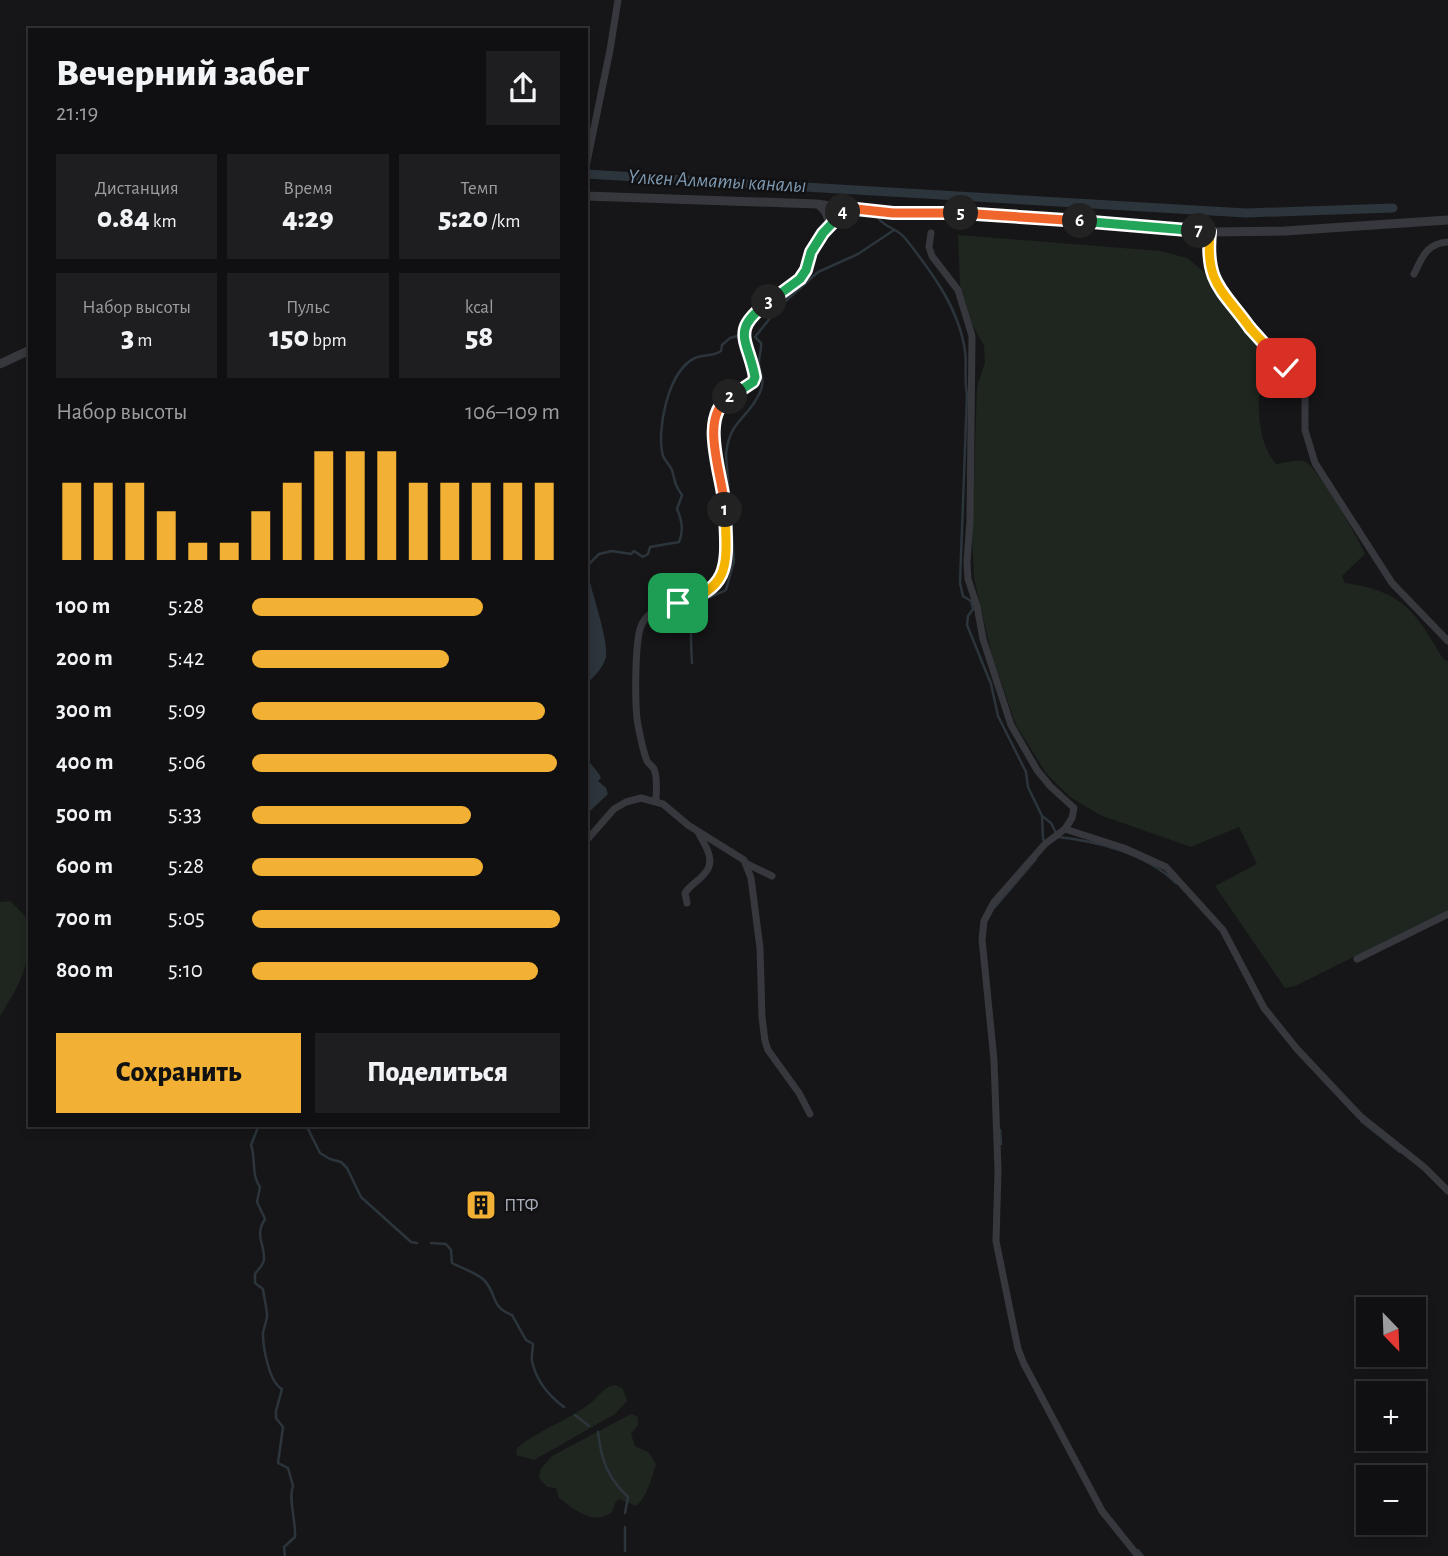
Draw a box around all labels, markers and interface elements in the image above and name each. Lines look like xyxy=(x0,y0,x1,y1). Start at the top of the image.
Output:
button: share xyxy=(486,51,560,125)
text: Вечерний забег xyxy=(56,55,309,93)
text: 21:19 xyxy=(56,102,98,125)
water label: Үлкен Алматы каналы xyxy=(627,166,807,196)
text: Дистанция xyxy=(95,179,179,198)
text: Время xyxy=(283,179,333,198)
text: Темп xyxy=(460,179,498,198)
pin: 4 xyxy=(826,194,860,230)
pin: 5 xyxy=(944,196,978,230)
text: 4 xyxy=(838,202,847,221)
text: 0.84 xyxy=(97,203,150,233)
text: 4:29 xyxy=(282,203,334,233)
text: 5:20 xyxy=(438,203,488,233)
text: 5 xyxy=(956,203,965,222)
pin: 6 xyxy=(1062,204,1098,238)
text: 6 xyxy=(1075,211,1084,230)
text: km xyxy=(150,212,177,231)
text: /km xyxy=(488,212,520,231)
pin: 7 xyxy=(1182,214,1216,248)
text: 7 xyxy=(1194,221,1203,240)
pin: 3 xyxy=(752,284,786,320)
text: 3 xyxy=(764,292,773,311)
text: Набор высоты xyxy=(82,298,191,317)
text: Пульс xyxy=(286,298,330,317)
text: kcal xyxy=(465,298,494,317)
text: 3 xyxy=(121,322,134,352)
text: 150 xyxy=(269,322,309,352)
text: 58 xyxy=(465,322,493,352)
text: m xyxy=(134,331,152,350)
text: bpm xyxy=(309,331,347,350)
pin xyxy=(1256,338,1316,398)
icon: check xyxy=(1267,349,1305,387)
pin: 2 xyxy=(712,380,748,414)
text: 2 xyxy=(725,387,734,406)
text: Набор высоты xyxy=(56,401,188,424)
text: 106–109 m xyxy=(465,401,560,424)
pin: 1 xyxy=(708,492,742,528)
text: 1 xyxy=(721,500,728,519)
pin xyxy=(648,573,708,633)
icon: arrive xyxy=(659,584,697,622)
text: 100 m xyxy=(56,595,110,618)
text: 5:28 xyxy=(168,595,204,618)
text: 200 m xyxy=(56,647,113,670)
text: 5:42 xyxy=(168,647,204,670)
text: 300 m xyxy=(56,699,112,722)
text: 5:09 xyxy=(168,699,206,722)
text: 400 m xyxy=(56,751,114,774)
text: 5:06 xyxy=(168,751,206,774)
text: 500 m xyxy=(56,803,112,826)
text: 5:33 xyxy=(168,803,202,826)
text: 600 m xyxy=(56,855,113,878)
text: 5:28 xyxy=(168,855,204,878)
text: 700 m xyxy=(56,907,112,930)
text: 5:05 xyxy=(168,907,205,930)
text: 800 m xyxy=(56,959,113,982)
text: 5:10 xyxy=(168,959,203,982)
button: Сохранить xyxy=(56,1033,301,1113)
button: Поделиться xyxy=(315,1033,560,1113)
building icon: ПТФ xyxy=(464,1188,498,1222)
place label: ПТФ xyxy=(504,1196,539,1215)
north arrow xyxy=(1356,1297,1426,1367)
map controls xyxy=(1356,1297,1426,1535)
button: + xyxy=(1356,1381,1426,1451)
button: − xyxy=(1356,1465,1426,1535)

